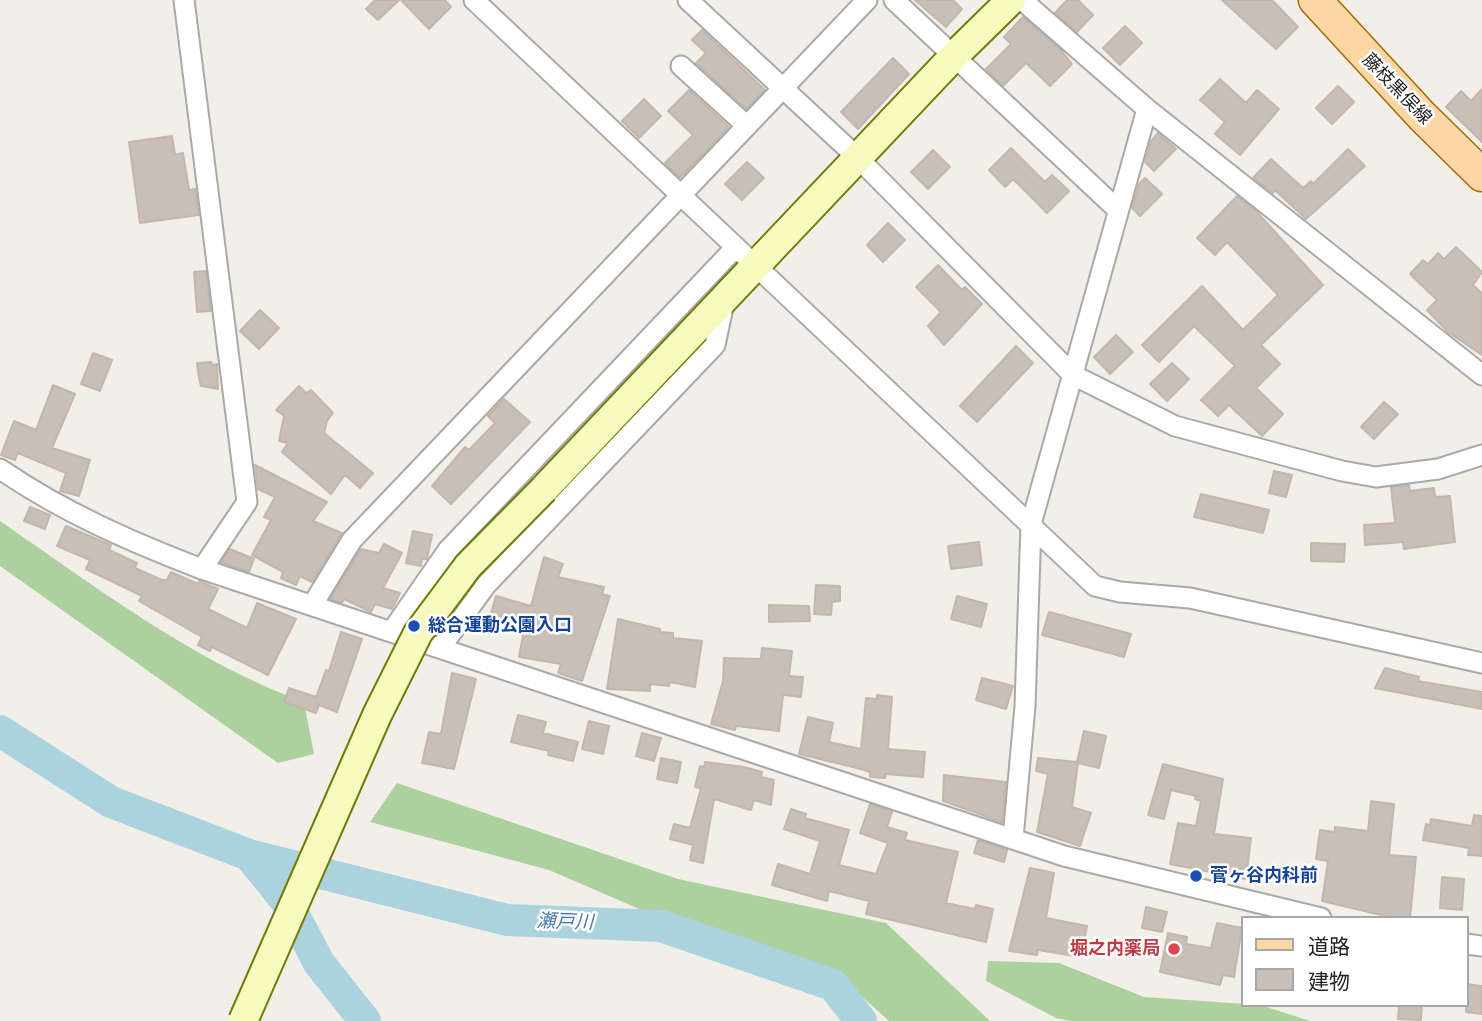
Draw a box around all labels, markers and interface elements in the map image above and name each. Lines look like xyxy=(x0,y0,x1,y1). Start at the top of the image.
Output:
street label: 藤枝黒俣線 xyxy=(1358,49,1436,129)
place label: 総合運動公園入口 xyxy=(428,615,572,637)
marker: 総合運動公園入口 xyxy=(406,618,422,634)
place label: 菅ヶ谷内科前 xyxy=(1210,865,1318,887)
marker: 菅ヶ谷内科前 xyxy=(1188,868,1204,884)
water label: 瀬戸川 xyxy=(536,910,594,934)
legend xyxy=(1240,916,1468,1007)
text: 道路 xyxy=(1308,933,1350,959)
place label: 堀之内薬局 xyxy=(1070,938,1160,960)
marker: 堀之内薬局 xyxy=(1166,941,1182,957)
text: 建物 xyxy=(1308,968,1350,994)

